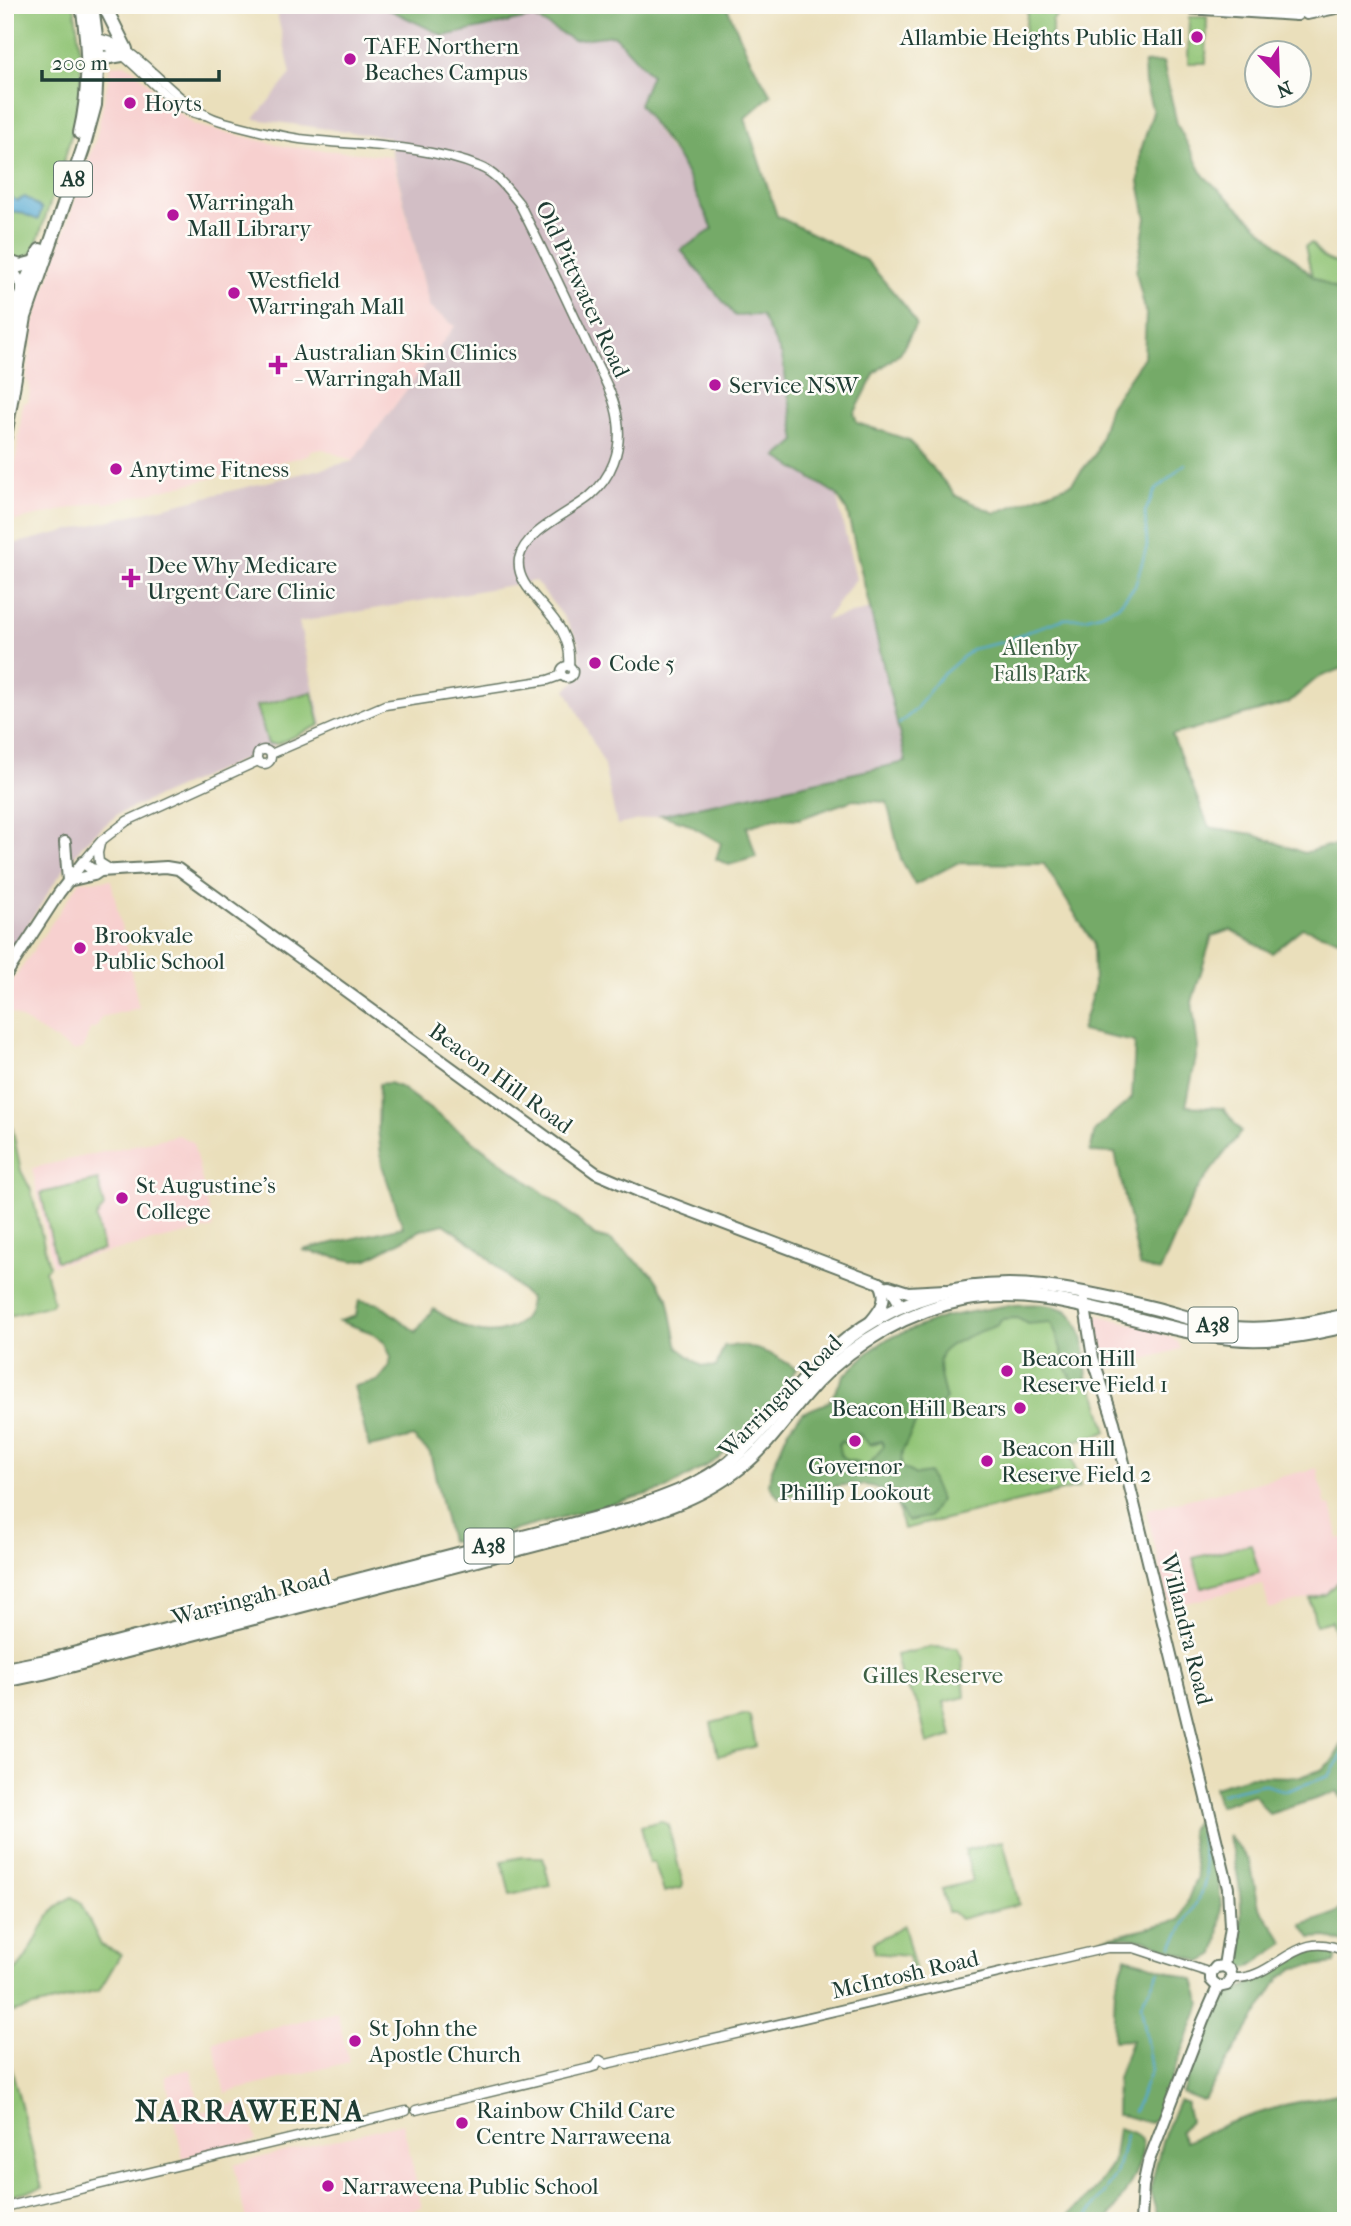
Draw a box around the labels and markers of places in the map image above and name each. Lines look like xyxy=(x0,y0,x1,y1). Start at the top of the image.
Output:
place label: Allambie Heights Public Hall xyxy=(899,24,1184,51)
marker: Allambie Heights Public Hall xyxy=(1189,29,1205,45)
place label: TAFE Northern Beaches Campus xyxy=(364,33,528,86)
marker: TAFE Northern Beaches Campus xyxy=(342,51,358,67)
place label: Hoyts xyxy=(144,90,202,117)
marker: Hoyts xyxy=(122,95,138,111)
place label: Warringah Mall Library xyxy=(186,189,312,242)
marker: Warringah Mall Library xyxy=(165,207,181,223)
place label: Westfield Warringah Mall xyxy=(247,267,405,320)
marker: Westfield Warringah Mall xyxy=(226,285,242,301)
place label: Australian Skin Clinics - Warringah Mall xyxy=(293,339,517,392)
marker: Australian Skin Clinics - Warringah Mall xyxy=(268,355,288,375)
place label: Service NSW xyxy=(729,372,860,399)
marker: Service NSW xyxy=(707,377,723,393)
place label: Anytime Fitness xyxy=(129,456,289,483)
marker: Anytime Fitness xyxy=(108,461,124,477)
place label: Dee Why Medicare Urgent Care Clinic xyxy=(147,552,337,605)
marker: Dee Why Medicare Urgent Care Clinic xyxy=(121,568,141,588)
place label: Code 5 xyxy=(609,650,675,677)
marker: Code 5 xyxy=(587,655,603,671)
place label: Brookvale Public School xyxy=(94,922,226,975)
marker: Brookvale Public School xyxy=(72,940,88,956)
place label: St Augustine's College xyxy=(136,1172,276,1225)
marker: St Augustine's College xyxy=(114,1190,130,1206)
place label: Beacon Hill Reserve Field 1 xyxy=(1021,1345,1168,1398)
marker: Beacon Hill Reserve Field 1 xyxy=(999,1363,1015,1379)
place label: Beacon Hill Bears xyxy=(831,1395,1006,1422)
marker: Beacon Hill Bears xyxy=(1012,1400,1028,1416)
marker: Governor Phillip Lookout xyxy=(847,1433,863,1449)
place label: Beacon Hill Reserve Field 2 xyxy=(1001,1435,1152,1488)
place label: Governor Phillip Lookout xyxy=(779,1453,931,1506)
marker: Beacon Hill Reserve Field 2 xyxy=(979,1453,995,1469)
place label: St John the Apostle Church xyxy=(368,2015,521,2068)
marker: St John the Apostle Church xyxy=(347,2033,363,2049)
place label: Rainbow Child Care Centre Narraweena xyxy=(476,2097,675,2150)
marker: Rainbow Child Care Centre Narraweena xyxy=(454,2115,470,2131)
place label: Narraweena Public School xyxy=(342,2173,599,2200)
marker: Narraweena Public School xyxy=(320,2178,336,2194)

